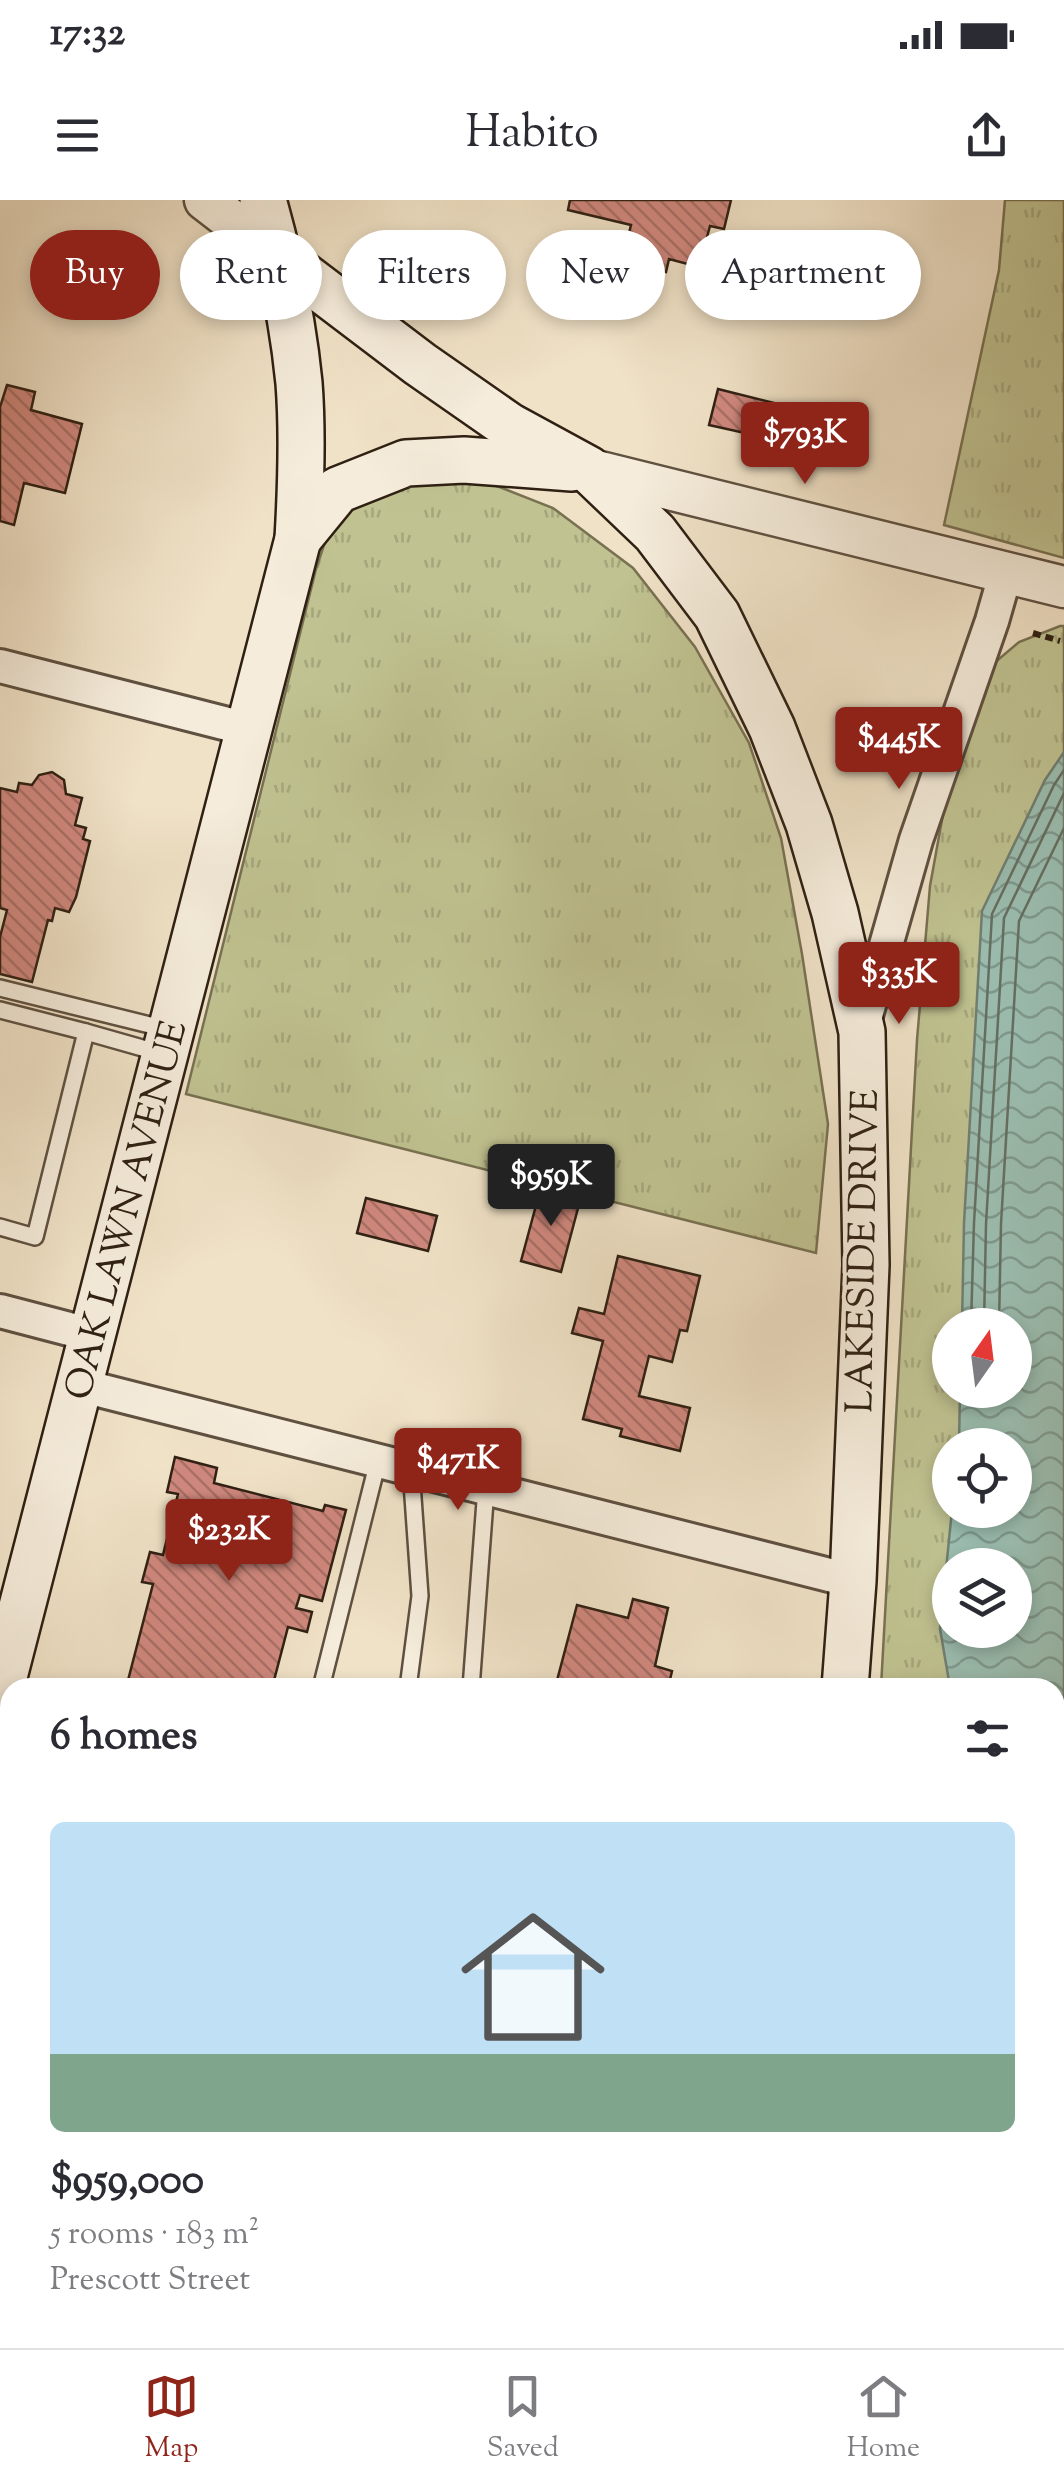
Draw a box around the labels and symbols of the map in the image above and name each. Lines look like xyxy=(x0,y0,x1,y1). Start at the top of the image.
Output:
pin: $793K xyxy=(735,402,875,487)
pin: $445K xyxy=(829,707,969,792)
pin: $335K xyxy=(829,942,969,1027)
street label: OAK LAWN AVENUE xyxy=(54,1015,203,1406)
street label: LAKESIDE DRIVE xyxy=(835,1089,895,1413)
pin: $959K xyxy=(481,1144,621,1229)
north arrow xyxy=(932,1308,1032,1408)
pin: $471K xyxy=(388,1428,528,1513)
pin: $232K xyxy=(159,1499,299,1584)

